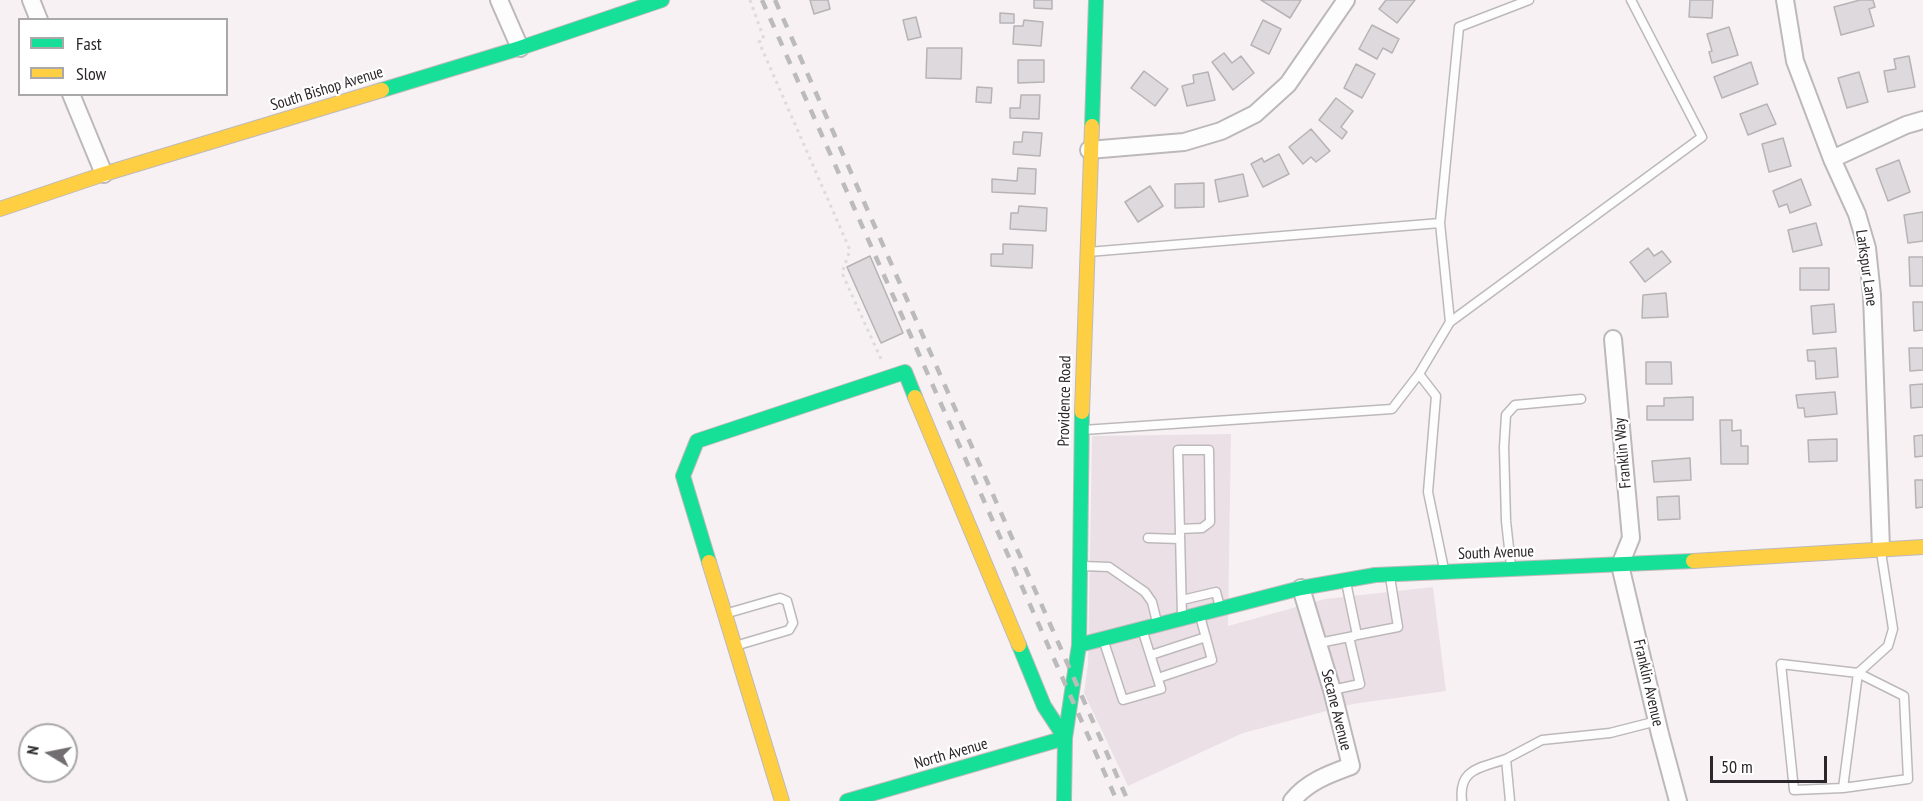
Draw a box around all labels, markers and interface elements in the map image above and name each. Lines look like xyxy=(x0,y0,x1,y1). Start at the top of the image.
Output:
legend xyxy=(18,18,228,96)
text: Fast xyxy=(76,32,102,55)
text: Slow xyxy=(76,62,106,85)
street label: South Bishop Avenue xyxy=(268,63,386,115)
street label: Larkspur Lane xyxy=(1851,229,1881,307)
street label: Providence Road xyxy=(1055,355,1075,447)
street label: Franklin Way xyxy=(1610,417,1636,489)
street label: South Avenue xyxy=(1458,542,1534,564)
street label: Franklin Avenue xyxy=(1629,638,1667,728)
street label: Secane Avenue xyxy=(1317,667,1355,753)
north arrow xyxy=(18,723,78,783)
street label: North Avenue xyxy=(912,734,990,774)
text: N xyxy=(22,744,43,756)
scale bar xyxy=(1713,744,1830,782)
text: 50 m xyxy=(1721,755,1753,778)

